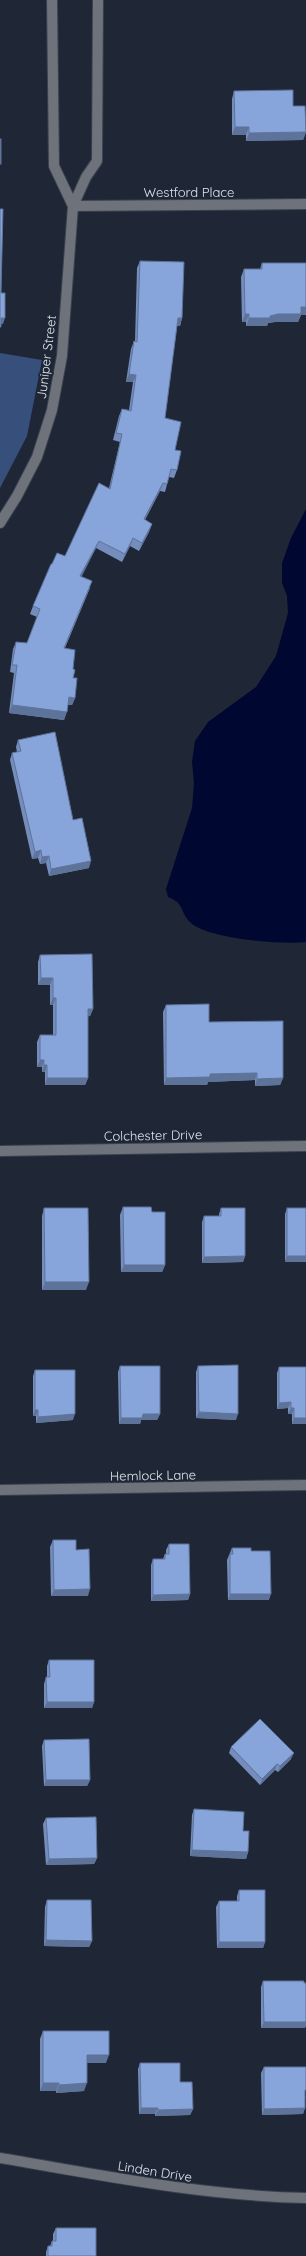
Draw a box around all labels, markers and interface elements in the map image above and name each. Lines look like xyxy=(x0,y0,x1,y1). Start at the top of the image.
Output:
street label: Westford Place xyxy=(144,184,234,200)
street label: Juniper Street xyxy=(33,314,59,400)
street label: Colchester Drive xyxy=(104,1126,202,1144)
street label: Hemlock Lane xyxy=(110,1466,196,1484)
street label: Linden Drive xyxy=(117,2157,193,2185)

